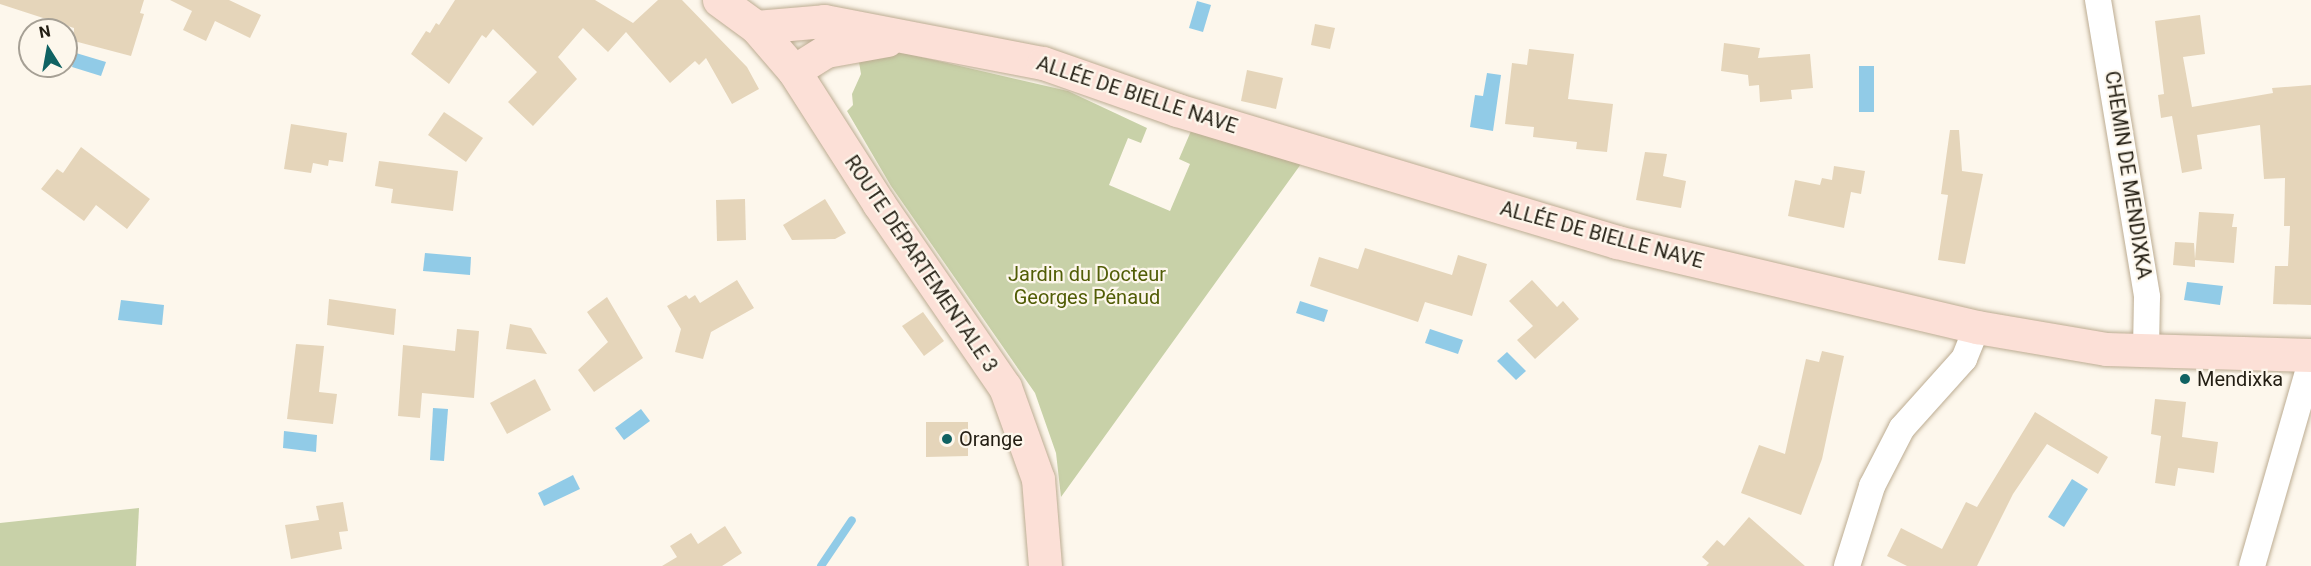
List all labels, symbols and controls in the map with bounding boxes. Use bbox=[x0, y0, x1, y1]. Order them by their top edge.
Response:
north arrow bbox=[18, 18, 78, 78]
text: N bbox=[37, 21, 52, 42]
street label: ALLÉE DE BIELLE NAVE bbox=[1034, 51, 1240, 139]
street label: CHEMIN DE MENDIXKA bbox=[2100, 69, 2156, 281]
street label: ROUTE DÉPARTEMENTALE 3 bbox=[839, 151, 1003, 377]
street label: ALLÉE DE BIELLE NAVE bbox=[1498, 196, 1706, 274]
park label: Jardin du Docteur Georges Pénaud bbox=[1008, 263, 1166, 310]
place label: Mendixka bbox=[2197, 367, 2283, 391]
marker: Mendixka bbox=[2178, 372, 2192, 386]
place label: Orange bbox=[959, 427, 1023, 451]
marker: Orange bbox=[940, 432, 954, 446]

